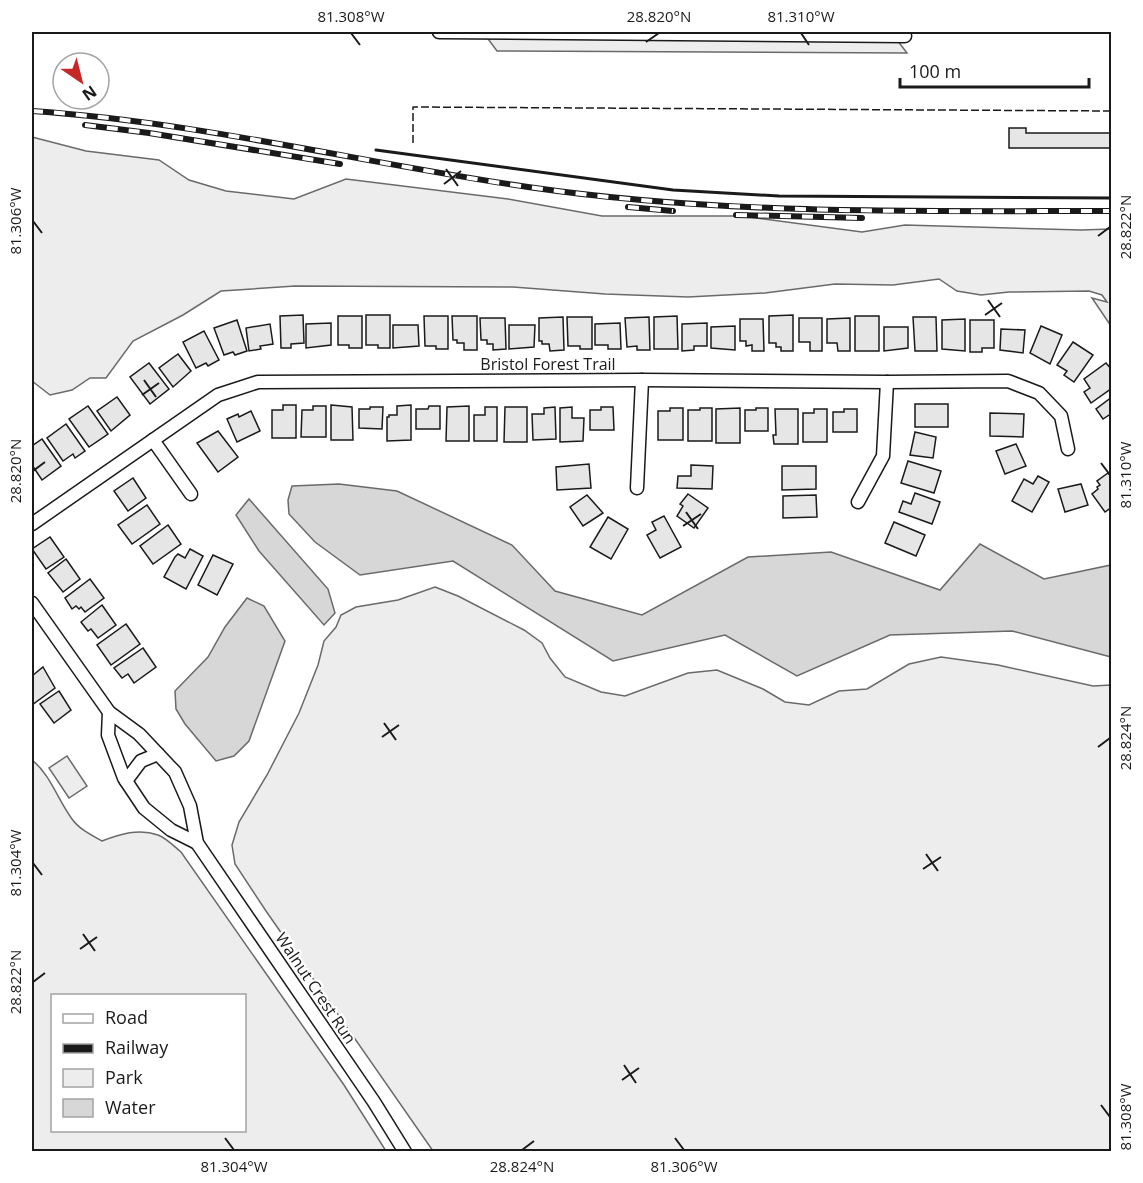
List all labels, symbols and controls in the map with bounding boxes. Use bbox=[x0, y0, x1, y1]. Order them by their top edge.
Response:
text: 81.308°W bbox=[317, 6, 385, 26]
text: 28.820°N bbox=[627, 6, 691, 26]
text: 81.310°W bbox=[767, 6, 835, 26]
north arrow bbox=[51, 51, 111, 111]
scale bar bbox=[900, 51, 1089, 89]
text: 100 m bbox=[909, 59, 961, 83]
text: N bbox=[78, 81, 101, 106]
text: 81.306°W bbox=[5, 187, 25, 255]
text: 28.822°N bbox=[1115, 195, 1135, 259]
street label: Bristol Forest Trail bbox=[480, 353, 616, 375]
text: 28.820°N bbox=[5, 439, 25, 503]
text: 81.310°W bbox=[1115, 441, 1135, 509]
text: 28.824°N bbox=[1115, 706, 1135, 770]
text: 81.304°W bbox=[5, 829, 25, 897]
street label: Walnut Crest Run bbox=[271, 928, 361, 1048]
text: 28.822°N bbox=[5, 950, 25, 1014]
legend bbox=[51, 994, 246, 1132]
text: Road bbox=[105, 1005, 148, 1029]
text: Railway bbox=[105, 1035, 169, 1059]
text: Park bbox=[105, 1065, 143, 1089]
text: 81.308°W bbox=[1115, 1083, 1135, 1151]
text: Water bbox=[105, 1095, 156, 1119]
text: 81.304°W bbox=[200, 1156, 268, 1176]
text: 28.824°N bbox=[490, 1156, 554, 1176]
text: 81.306°W bbox=[650, 1156, 718, 1176]

